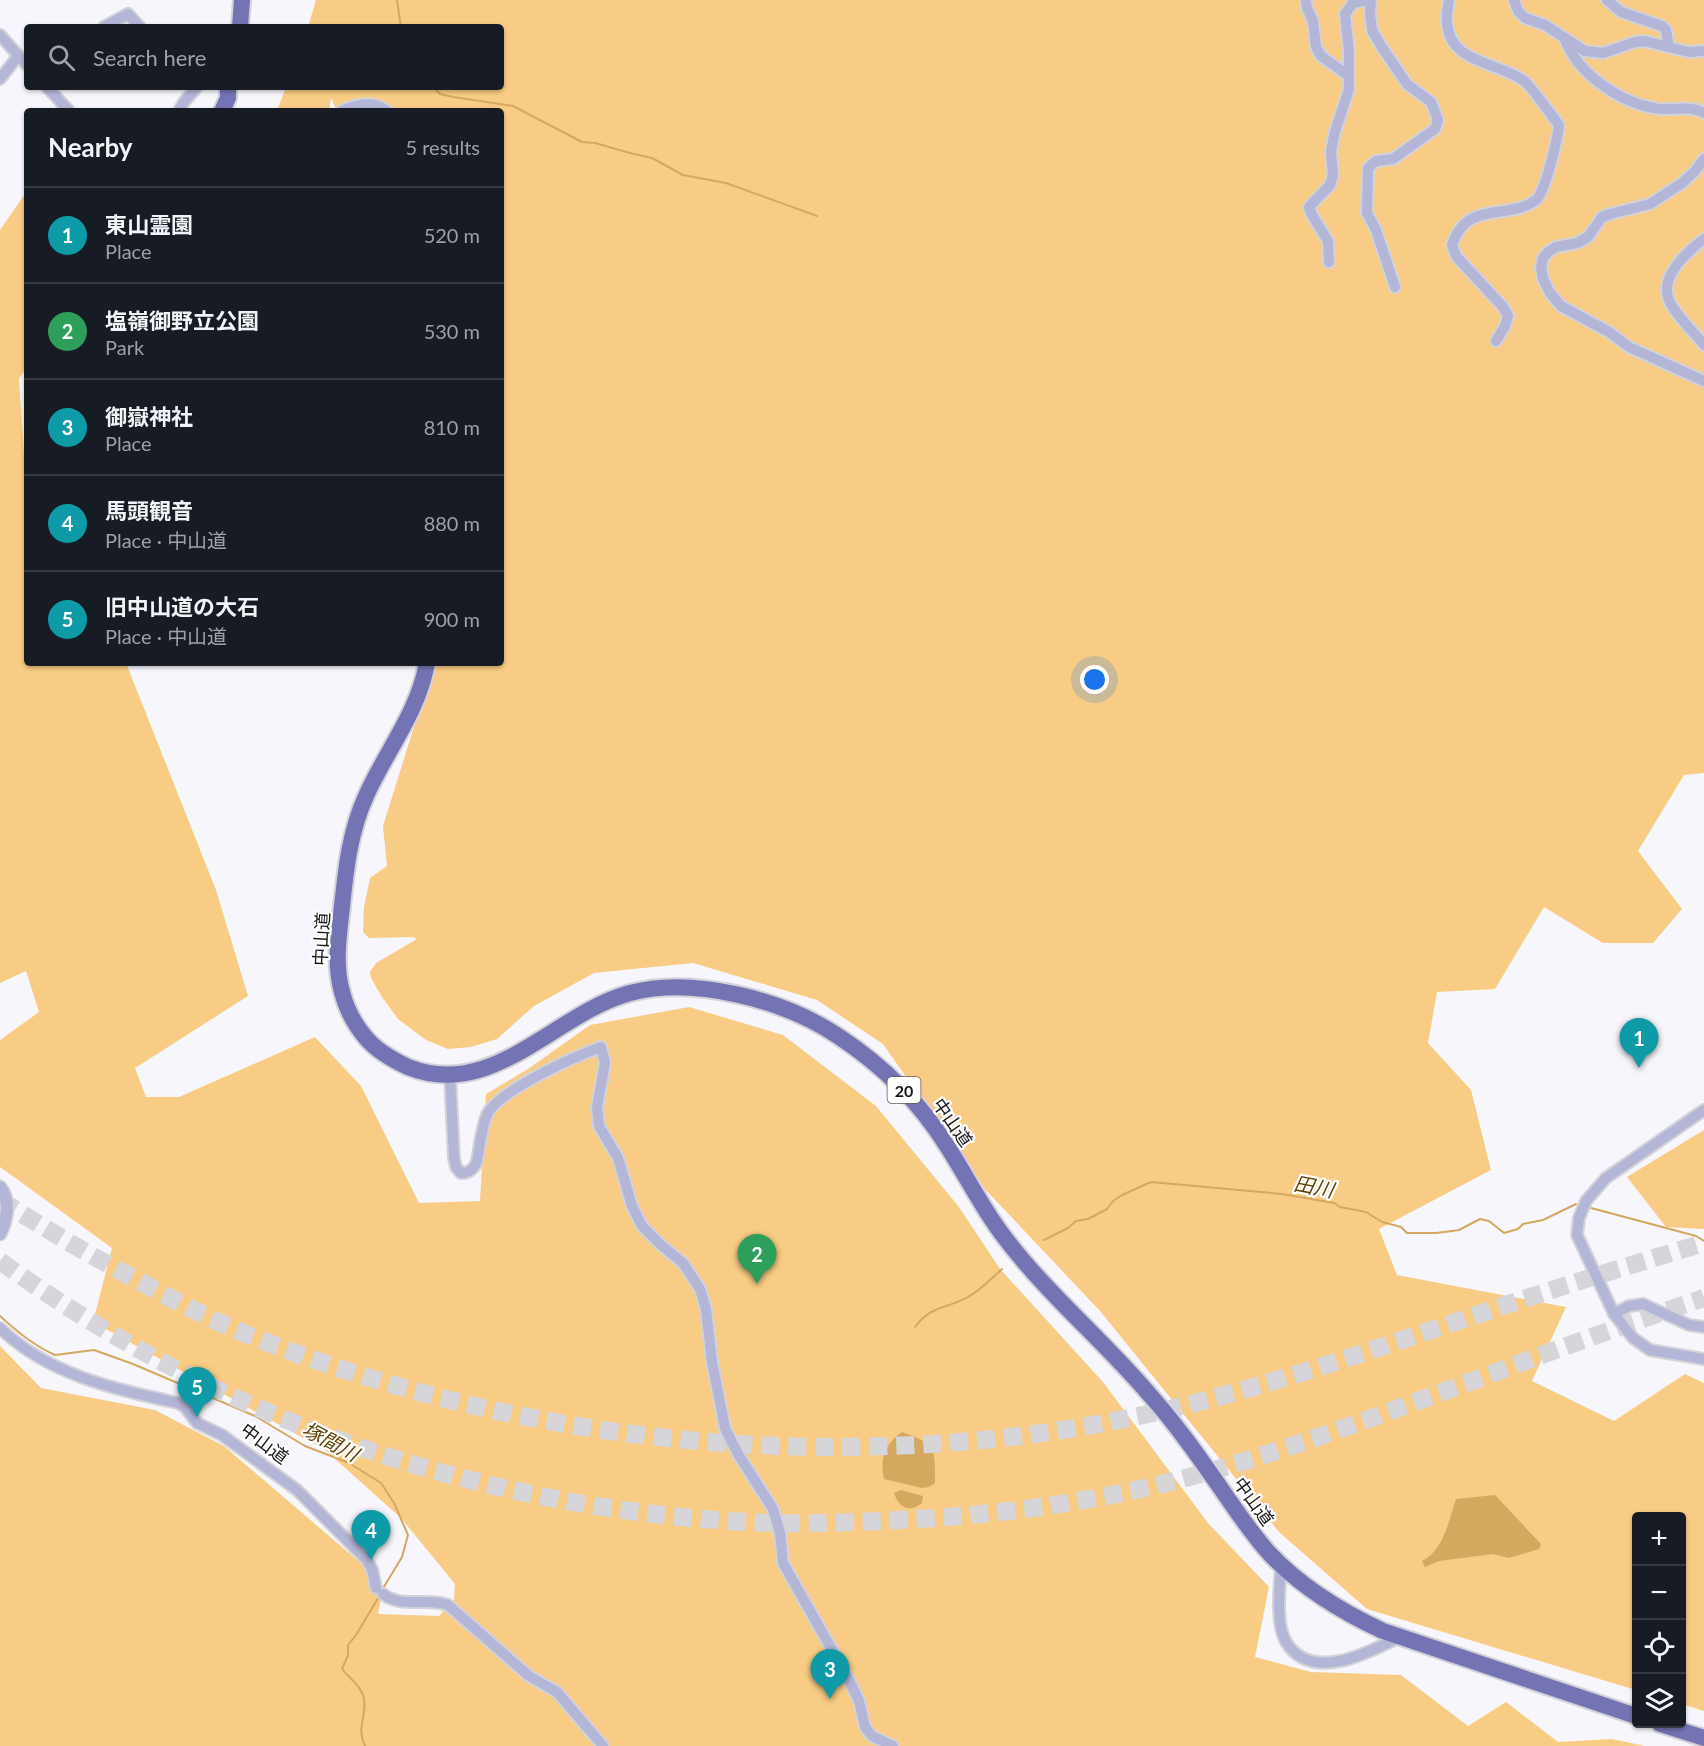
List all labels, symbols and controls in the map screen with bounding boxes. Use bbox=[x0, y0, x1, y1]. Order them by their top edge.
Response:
search box bbox=[24, 24, 504, 90]
icon: search bbox=[45, 41, 78, 74]
text: Search here bbox=[93, 44, 206, 71]
text: Nearby bbox=[48, 131, 133, 163]
text: 5 results bbox=[405, 135, 480, 159]
text: 東山霊園 bbox=[105, 211, 193, 238]
text: 1 bbox=[62, 223, 73, 247]
text: 520 m bbox=[424, 223, 480, 247]
text: Place bbox=[105, 239, 152, 263]
text: 塩嶺御野立公園 bbox=[105, 307, 259, 334]
text: 2 bbox=[62, 319, 73, 343]
text: 530 m bbox=[424, 319, 480, 343]
text: Park bbox=[105, 335, 144, 359]
text: 御嶽神社 bbox=[105, 403, 193, 430]
text: 3 bbox=[62, 415, 73, 439]
text: 810 m bbox=[424, 415, 480, 439]
text: Place bbox=[105, 431, 152, 455]
text: 馬頭観音 bbox=[105, 497, 193, 524]
text: 4 bbox=[62, 511, 73, 535]
text: 880 m bbox=[424, 511, 480, 535]
text: Place · 中山道 bbox=[105, 528, 227, 552]
text: 旧中山道の大石 bbox=[105, 593, 259, 620]
text: 5 bbox=[62, 607, 73, 631]
text: 900 m bbox=[424, 607, 480, 631]
text: Place · 中山道 bbox=[105, 624, 227, 648]
your location bbox=[1080, 665, 1109, 694]
street label: 中山道 bbox=[309, 911, 333, 967]
pin: 1 bbox=[1620, 1018, 1658, 1068]
road number: 20 bbox=[888, 1077, 920, 1103]
street label: 中山道 bbox=[929, 1094, 977, 1150]
water label: 田川 bbox=[1292, 1170, 1338, 1202]
pin: 2 bbox=[738, 1234, 777, 1284]
pin: 5 bbox=[178, 1368, 216, 1417]
water label: 塚間川 bbox=[299, 1416, 365, 1467]
street label: 中山道 bbox=[237, 1418, 293, 1468]
street label: 中山道 bbox=[1229, 1473, 1279, 1529]
pin: 4 bbox=[352, 1510, 391, 1560]
map controls bbox=[1632, 1512, 1686, 1728]
button: + bbox=[1632, 1512, 1686, 1566]
button: − bbox=[1632, 1566, 1686, 1620]
button: locate bbox=[1632, 1620, 1686, 1674]
pin: 3 bbox=[810, 1650, 850, 1699]
button: layers bbox=[1632, 1674, 1686, 1728]

